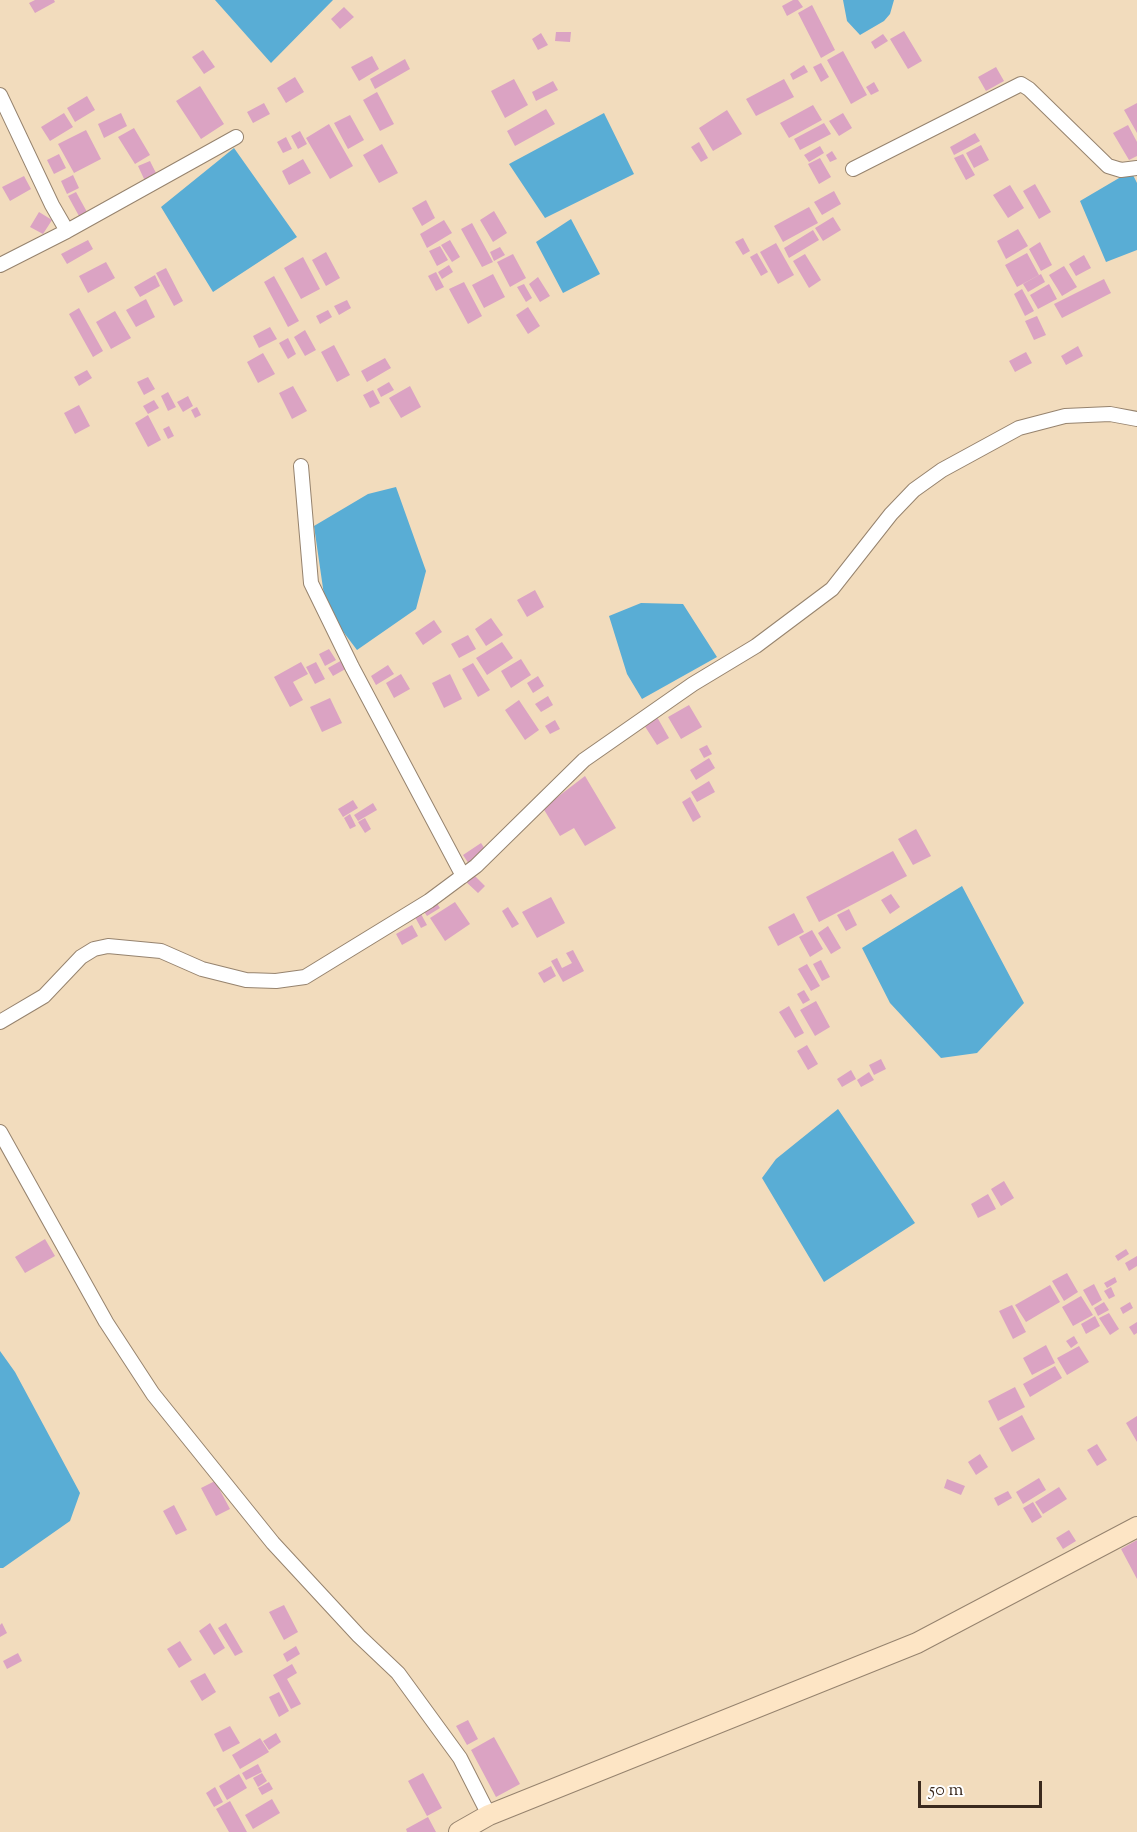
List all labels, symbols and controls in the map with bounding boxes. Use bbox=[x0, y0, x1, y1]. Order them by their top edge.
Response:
scale bar bbox=[921, 1769, 1046, 1807]
text: 50 m bbox=[929, 1778, 963, 1804]

